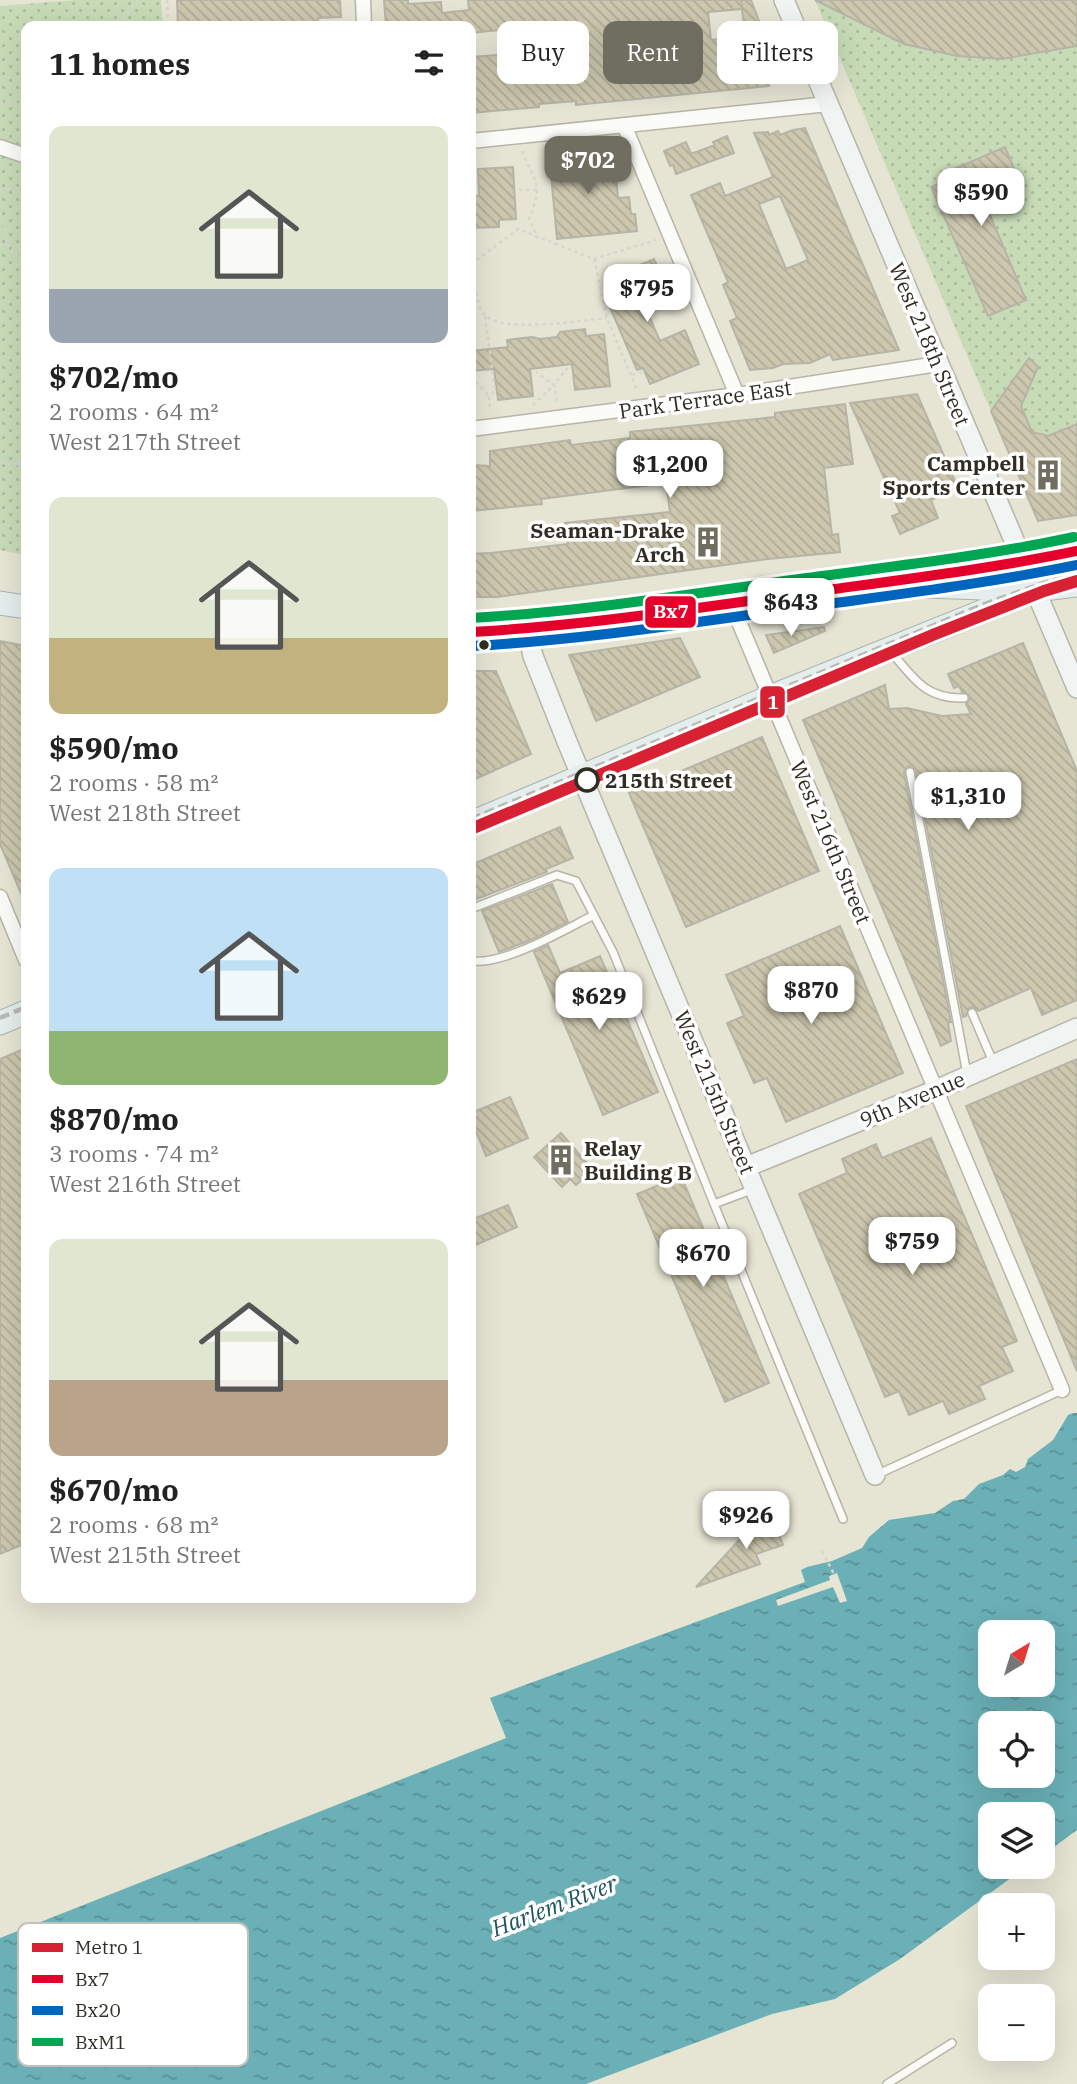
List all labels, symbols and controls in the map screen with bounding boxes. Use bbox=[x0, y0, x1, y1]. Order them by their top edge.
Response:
chip: Buy bbox=[497, 21, 589, 84]
chip: Rent bbox=[603, 21, 703, 84]
chip: Filters bbox=[717, 21, 838, 84]
text: 11 homes bbox=[49, 44, 190, 83]
icon: filters bbox=[410, 44, 448, 82]
pin: $702 bbox=[547, 136, 629, 196]
text: $702 bbox=[560, 144, 616, 174]
pin: $590 bbox=[940, 168, 1022, 228]
icon: home bbox=[186, 171, 312, 297]
text: $590 bbox=[953, 176, 1009, 206]
street label: West 218th Street bbox=[883, 258, 977, 430]
pin: $795 bbox=[606, 264, 688, 324]
text: $795 bbox=[619, 272, 675, 302]
text: $702/mo bbox=[49, 357, 179, 396]
street label: Park Terrace East bbox=[617, 373, 793, 425]
text: 2 rooms · 64 m² bbox=[49, 396, 219, 426]
text: West 217th Street bbox=[49, 426, 241, 456]
pin: $1,200 bbox=[613, 440, 727, 500]
text: $1,200 bbox=[632, 448, 708, 478]
place label: Campbell Sports Center bbox=[883, 449, 1026, 501]
building icon: Campbell Sports Center bbox=[1031, 458, 1065, 492]
place label: Seaman-Drake Arch bbox=[530, 516, 685, 568]
building icon: Seaman-Drake Arch bbox=[691, 525, 725, 559]
icon: home bbox=[186, 542, 312, 668]
pin: $643 bbox=[750, 578, 832, 638]
text: $643 bbox=[763, 586, 819, 616]
line badge: Bx7 bbox=[644, 595, 697, 629]
text: Bx7 bbox=[653, 599, 689, 623]
unlabelled marker bbox=[477, 638, 491, 652]
line badge: 1 bbox=[759, 685, 786, 719]
text: 1 bbox=[767, 690, 779, 714]
text: $590/mo bbox=[49, 728, 179, 767]
street label: West 216th Street bbox=[784, 756, 878, 928]
place label: 215th Street bbox=[605, 766, 732, 794]
text: 2 rooms · 58 m² bbox=[49, 767, 219, 797]
marker: 215th Street bbox=[575, 768, 599, 792]
pin: $1,310 bbox=[911, 772, 1025, 832]
text: $1,310 bbox=[930, 780, 1006, 810]
text: West 218th Street bbox=[49, 797, 241, 827]
icon: home bbox=[186, 913, 312, 1039]
pin: $870 bbox=[770, 967, 852, 1026]
pin: $629 bbox=[558, 972, 640, 1032]
text: $870 bbox=[783, 974, 839, 1004]
text: $629 bbox=[571, 980, 627, 1010]
street label: West 215th Street bbox=[668, 1006, 762, 1178]
street label: 9th Avenue bbox=[855, 1064, 969, 1134]
text: $870/mo bbox=[49, 1099, 179, 1138]
place label: Relay Building B bbox=[584, 1134, 692, 1186]
text: 3 rooms · 74 m² bbox=[49, 1138, 219, 1168]
building icon: Relay Building B bbox=[544, 1143, 578, 1177]
text: West 216th Street bbox=[49, 1168, 241, 1198]
pin: $759 bbox=[871, 1218, 953, 1277]
text: $759 bbox=[884, 1225, 940, 1255]
pin: $670 bbox=[662, 1230, 744, 1289]
text: $670 bbox=[675, 1237, 731, 1267]
icon: home bbox=[186, 1284, 312, 1410]
text: $670/mo bbox=[49, 1470, 179, 1509]
pin: $926 bbox=[705, 1492, 787, 1551]
text: $926 bbox=[718, 1499, 774, 1529]
text: 2 rooms · 68 m² bbox=[49, 1509, 219, 1539]
text: West 215th Street bbox=[49, 1539, 241, 1569]
north arrow bbox=[978, 1620, 1055, 1698]
map controls bbox=[978, 1620, 1055, 2061]
button: locate bbox=[978, 1711, 1055, 1788]
button: layers bbox=[978, 1802, 1055, 1879]
water label: Harlem River bbox=[486, 1867, 622, 1943]
button: + bbox=[978, 1893, 1055, 1970]
legend bbox=[18, 1923, 248, 2066]
text: Metro 1 bbox=[75, 1935, 143, 1959]
text: Bx7 bbox=[75, 1967, 110, 1991]
button: − bbox=[978, 1984, 1055, 2061]
text: Bx20 bbox=[75, 1998, 121, 2022]
text: BxM1 bbox=[75, 2030, 126, 2054]

